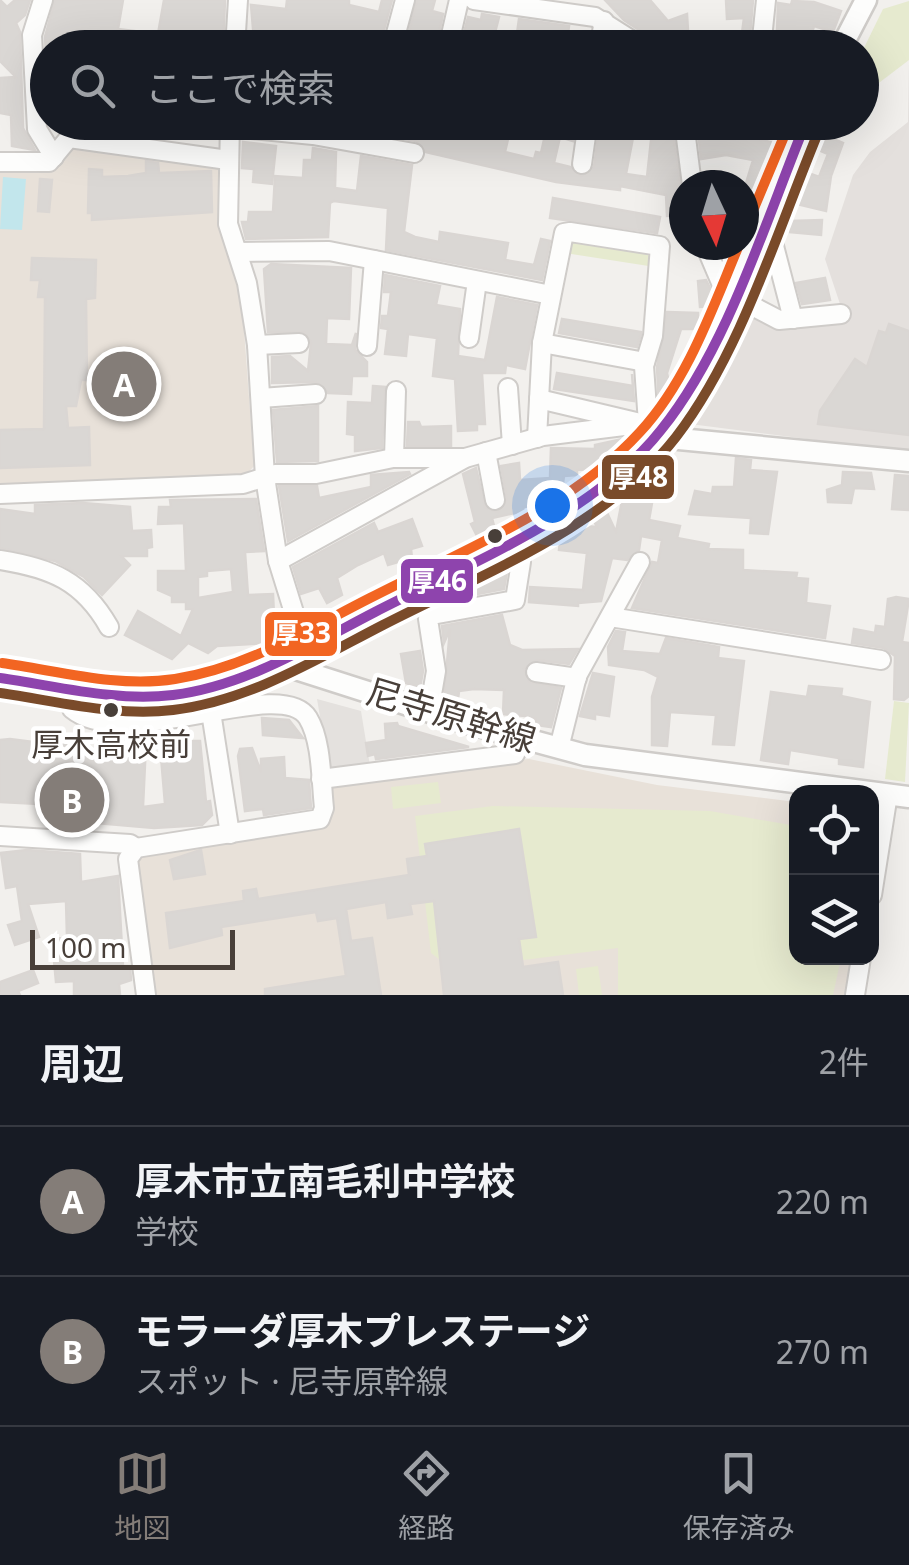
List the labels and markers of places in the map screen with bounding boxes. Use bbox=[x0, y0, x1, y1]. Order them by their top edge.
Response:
pin: A bbox=[92, 346, 156, 422]
unlabelled marker bbox=[485, 526, 505, 546]
marker: 厚木高校前 bbox=[101, 700, 121, 720]
place label: 厚木高校前 bbox=[31, 722, 191, 765]
pin: B bbox=[40, 762, 104, 838]

